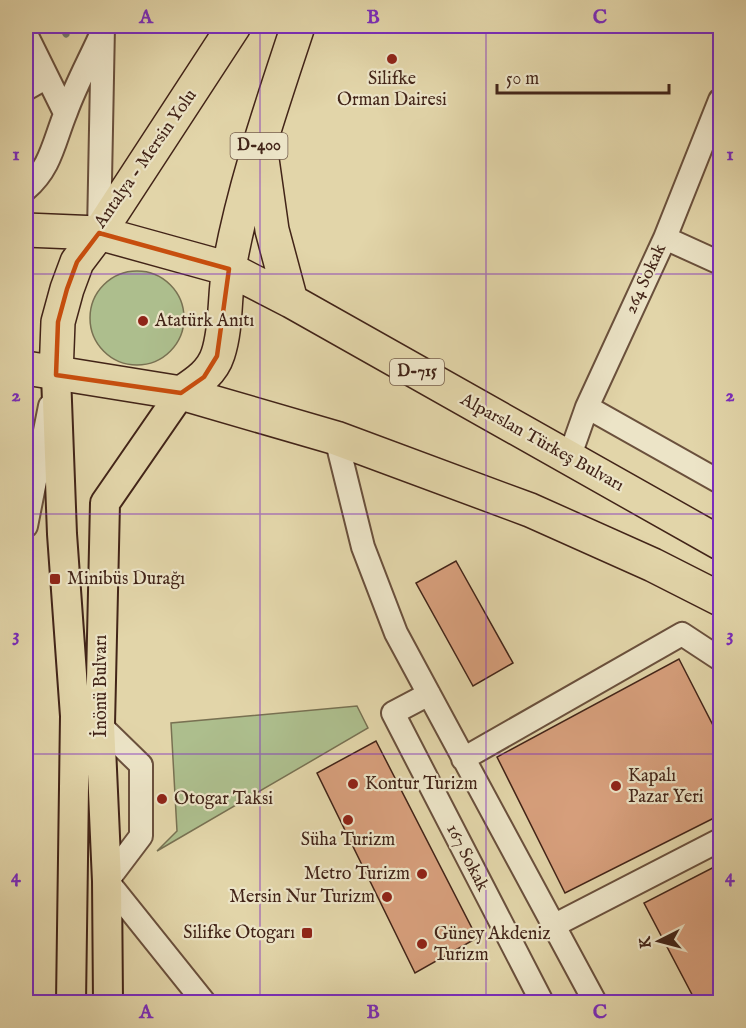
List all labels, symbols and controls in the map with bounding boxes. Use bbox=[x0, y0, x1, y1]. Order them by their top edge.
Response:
text: A bbox=[138, 5, 154, 30]
text: B bbox=[366, 5, 380, 30]
text: C bbox=[593, 5, 607, 30]
marker: Silifke Orman Dairesi bbox=[385, 52, 399, 66]
scale bar bbox=[497, 57, 670, 95]
place label: Silifke Orman Dairesi bbox=[337, 68, 447, 112]
text: 50 m bbox=[506, 68, 539, 91]
street label: Antalya - Mersin Yolu bbox=[89, 85, 203, 234]
road number: D-400 bbox=[230, 133, 288, 159]
text: 1 bbox=[12, 142, 20, 167]
text: 1 bbox=[726, 142, 734, 167]
street label: 264 Sokak bbox=[620, 240, 672, 318]
place label: Atatürk Anıtı bbox=[154, 310, 254, 333]
marker: Atatürk Anıtı bbox=[136, 314, 150, 328]
road number: D-715 bbox=[390, 359, 444, 385]
text: 2 bbox=[11, 383, 21, 408]
text: 2 bbox=[725, 383, 735, 408]
street label: Alparslan Türkeş Bulvarı bbox=[455, 388, 628, 498]
place label: Minibüs Durağı bbox=[67, 568, 185, 591]
marker: Minibüs Durağı bbox=[48, 572, 62, 586]
text: 3 bbox=[12, 623, 20, 648]
text: 3 bbox=[726, 623, 734, 648]
street label: İnönü Bulvarı bbox=[89, 634, 113, 737]
place label: Kapalı Pazar Yeri bbox=[628, 765, 704, 809]
place label: Kontur Turizm bbox=[365, 773, 478, 796]
marker: Kontur Turizm bbox=[346, 777, 360, 791]
marker: Kapalı Pazar Yeri bbox=[609, 779, 623, 793]
place label: Otogar Taksi bbox=[174, 788, 273, 811]
marker: Otogar Taksi bbox=[155, 792, 169, 806]
marker: Süha Turizm bbox=[341, 813, 355, 827]
street label: 167 Sokak bbox=[440, 820, 494, 896]
place label: Süha Turizm bbox=[301, 829, 395, 852]
place label: Metro Turizm bbox=[304, 863, 410, 886]
text: 4 bbox=[11, 864, 22, 889]
text: 4 bbox=[725, 864, 736, 889]
marker: Metro Turizm bbox=[415, 867, 429, 881]
place label: Mersin Nur Turizm bbox=[229, 886, 375, 909]
marker: Mersin Nur Turizm bbox=[380, 890, 394, 904]
north arrow bbox=[629, 911, 689, 971]
place label: Silifke Otogarı bbox=[183, 922, 295, 945]
place label: Güney Akdeniz Turizm bbox=[434, 923, 551, 967]
marker: Silifke Otogarı bbox=[300, 926, 314, 940]
text: K bbox=[635, 934, 657, 949]
marker: Güney Akdeniz Turizm bbox=[415, 937, 429, 951]
text: A bbox=[138, 1000, 154, 1025]
text: B bbox=[366, 1000, 380, 1025]
text: C bbox=[593, 1000, 607, 1025]

